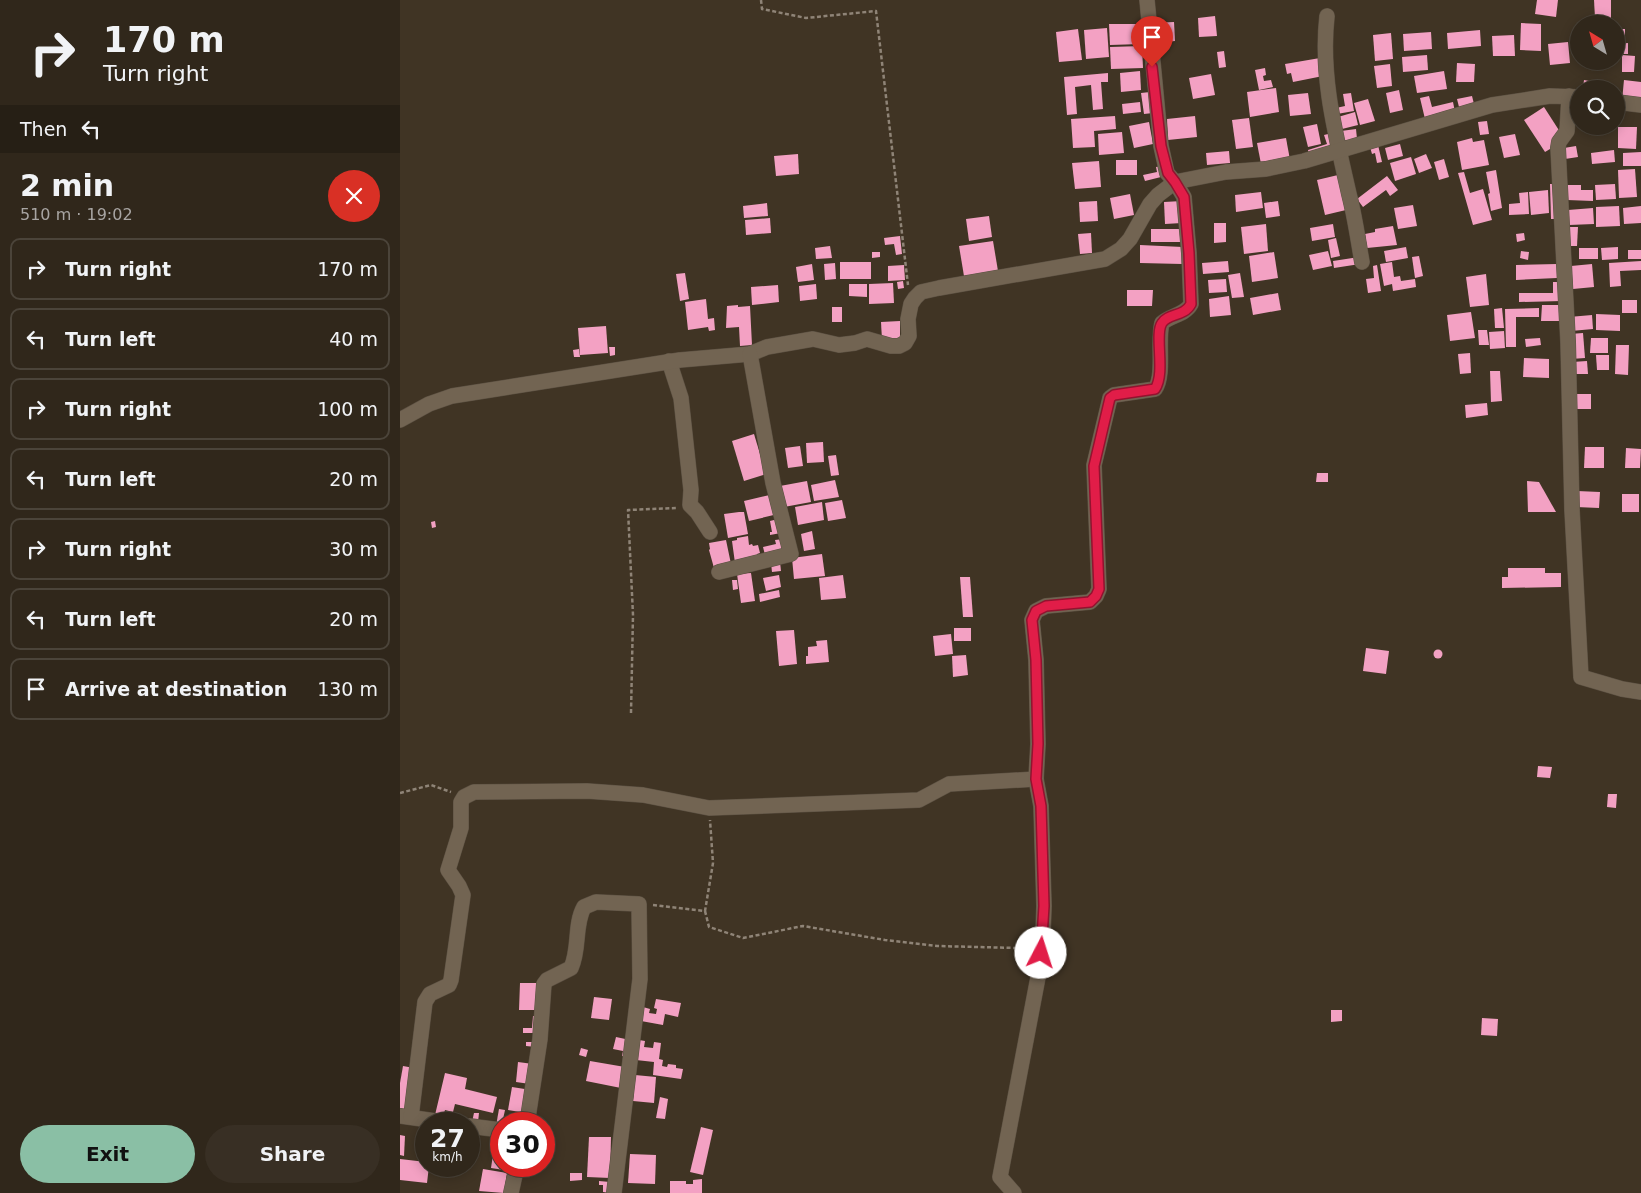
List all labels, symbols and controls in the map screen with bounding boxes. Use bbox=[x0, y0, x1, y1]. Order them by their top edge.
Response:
north arrow bbox=[1570, 15, 1625, 70]
map controls bbox=[1570, 15, 1625, 135]
pin bbox=[1131, 16, 1173, 67]
icon: right bbox=[20, 20, 85, 85]
text: 170 m bbox=[103, 20, 225, 60]
icon: arrive bbox=[1138, 23, 1166, 51]
text: Turn right bbox=[103, 61, 208, 86]
button: search bbox=[1570, 80, 1625, 135]
icon: left bbox=[77, 115, 105, 143]
text: Then bbox=[20, 118, 67, 140]
text: 2 min bbox=[20, 168, 114, 203]
button: close bbox=[328, 170, 380, 222]
text: 510 m · 19:02 bbox=[20, 205, 133, 224]
icon: right bbox=[22, 255, 50, 283]
text: Turn right bbox=[65, 258, 171, 280]
text: 170 m bbox=[317, 258, 378, 280]
icon: left bbox=[22, 325, 50, 353]
text: Turn left bbox=[65, 328, 156, 350]
text: 40 m bbox=[329, 328, 378, 350]
icon: right bbox=[22, 395, 50, 423]
text: Turn right bbox=[65, 398, 171, 420]
text: 100 m bbox=[317, 398, 378, 420]
icon: left bbox=[22, 465, 50, 493]
text: Turn left bbox=[65, 468, 156, 490]
text: 20 m bbox=[329, 468, 378, 490]
icon: right bbox=[22, 535, 50, 563]
text: Turn right bbox=[65, 538, 171, 560]
text: 30 m bbox=[329, 538, 378, 560]
icon: left bbox=[22, 605, 50, 633]
text: Turn left bbox=[65, 608, 156, 630]
text: 20 m bbox=[329, 608, 378, 630]
icon: arrive bbox=[22, 675, 50, 703]
text: Arrive at destination bbox=[65, 678, 287, 700]
text: 130 m bbox=[317, 678, 378, 700]
position arrow bbox=[1014, 926, 1066, 978]
speed limit sign: 30 bbox=[490, 1112, 555, 1177]
text: 27 bbox=[430, 1124, 465, 1153]
button: Exit bbox=[20, 1125, 195, 1183]
button: Share bbox=[205, 1125, 380, 1183]
text: km/h bbox=[432, 1150, 463, 1164]

